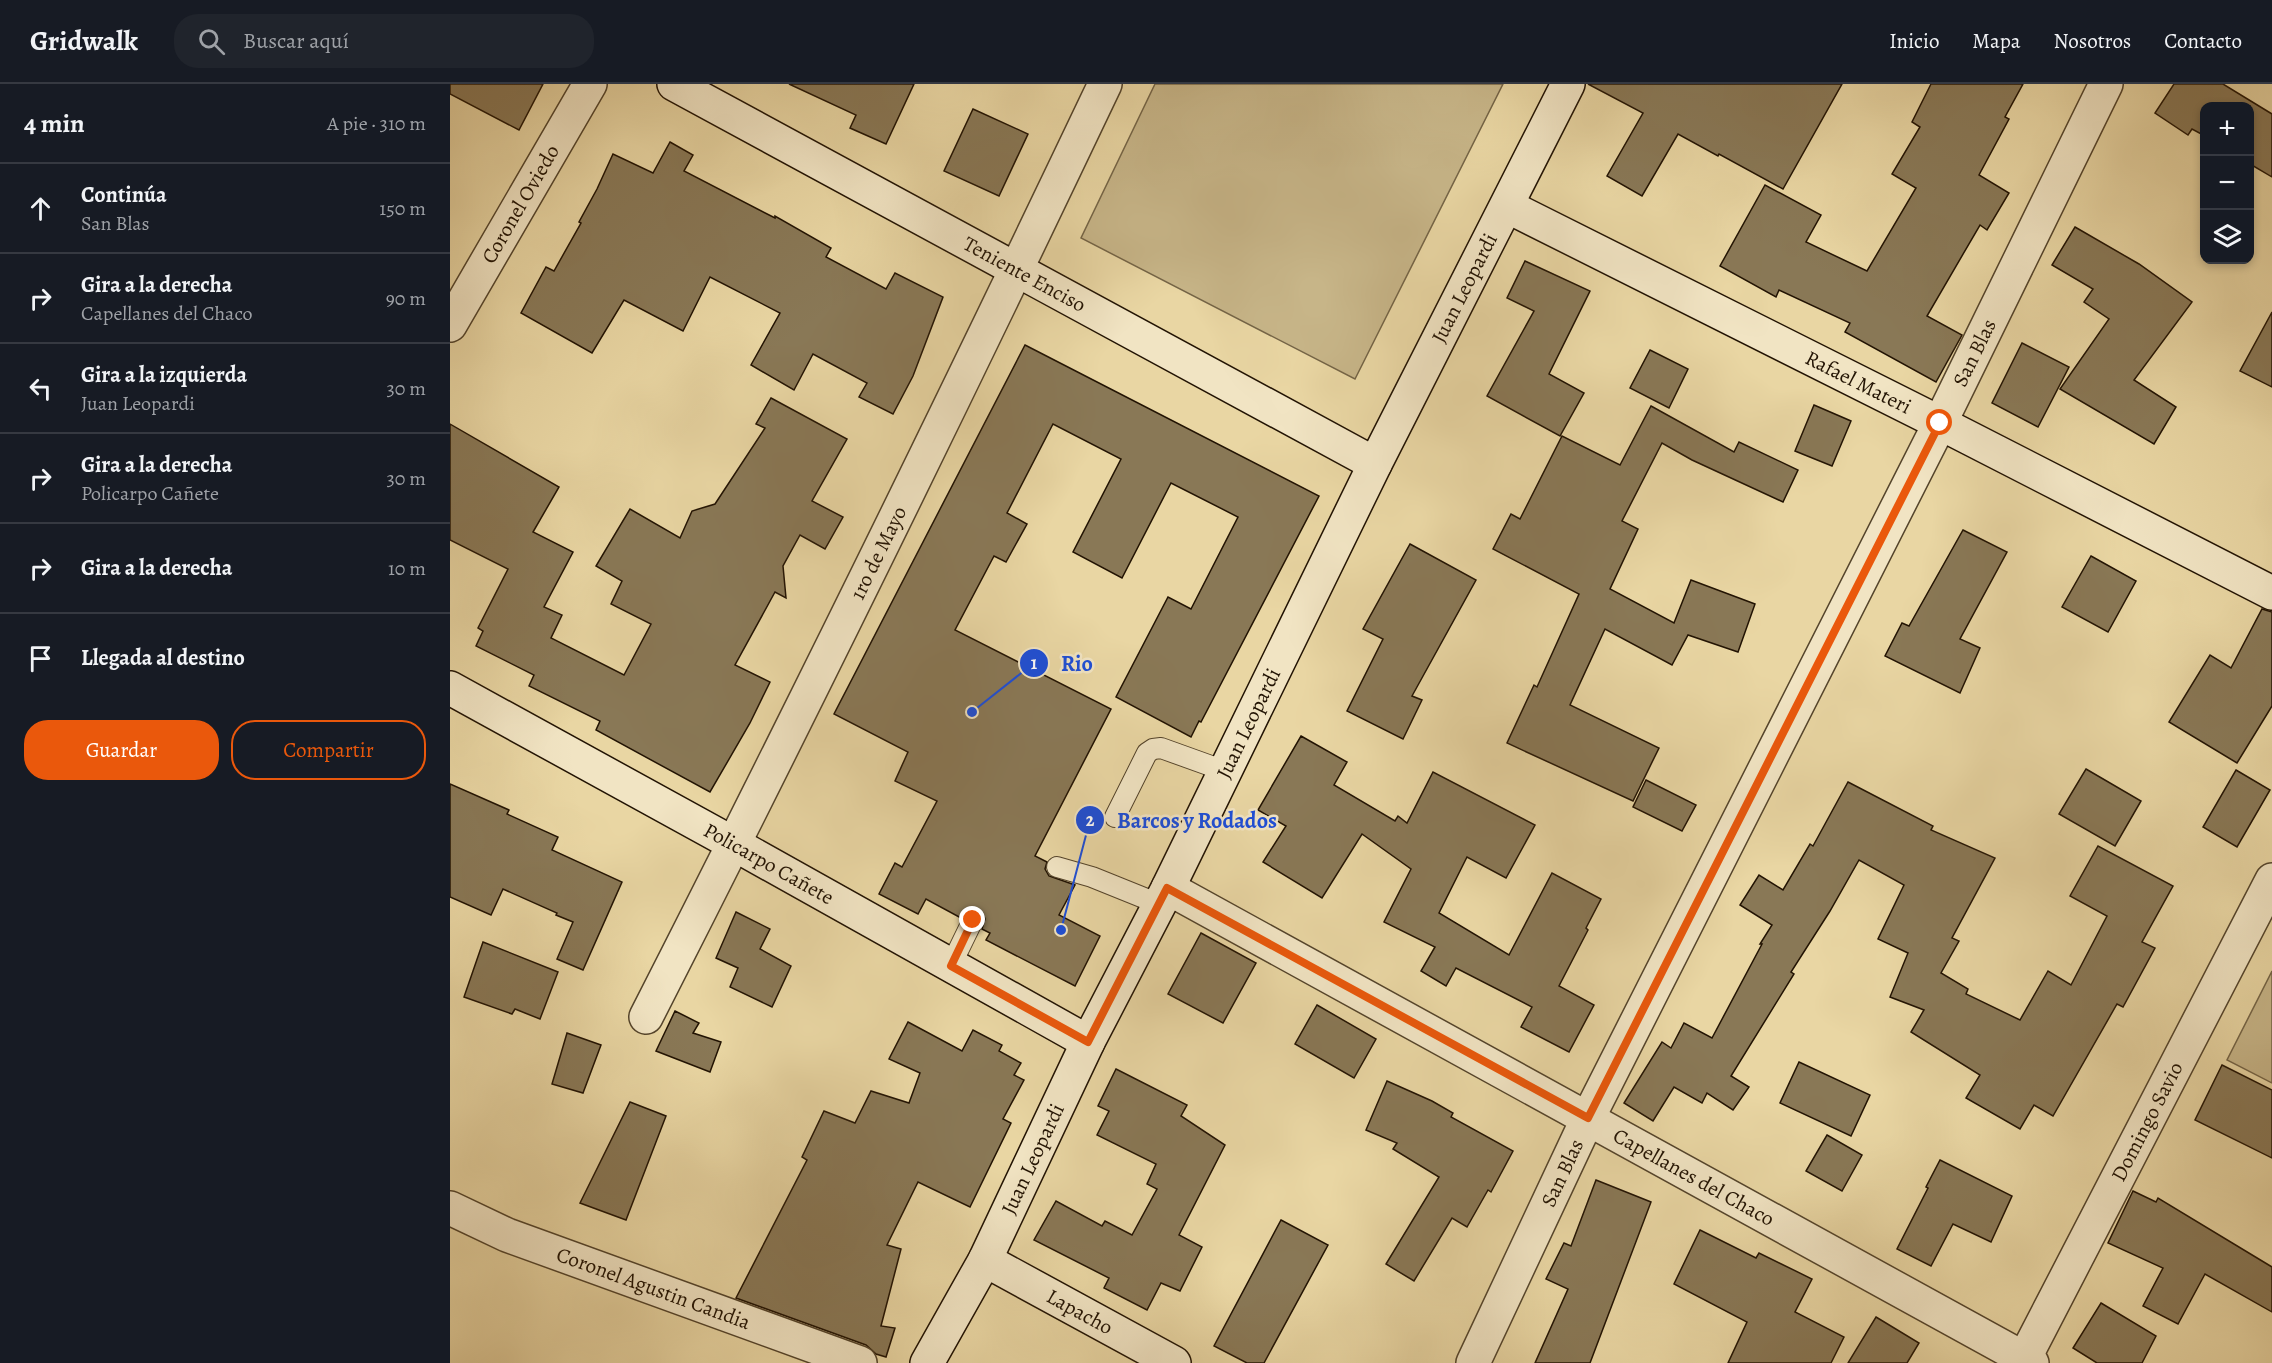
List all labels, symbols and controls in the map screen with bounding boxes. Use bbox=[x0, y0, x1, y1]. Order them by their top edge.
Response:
search box bbox=[174, 14, 594, 68]
text: Gridwalk bbox=[30, 22, 138, 60]
icon: search bbox=[195, 25, 228, 58]
text: Buscar aquí bbox=[243, 26, 349, 56]
text: Inicio bbox=[1889, 27, 1939, 55]
text: Mapa bbox=[1972, 27, 2021, 55]
text: Nosotros bbox=[2054, 27, 2131, 55]
text: Contacto bbox=[2164, 27, 2242, 55]
map controls bbox=[2200, 102, 2254, 264]
button: + bbox=[2200, 102, 2254, 156]
text: 4 min bbox=[24, 106, 85, 141]
text: A pie · 310 m bbox=[327, 110, 426, 137]
street label: Coronel Oviedo bbox=[475, 139, 566, 268]
button: − bbox=[2200, 156, 2254, 210]
text: Continúa bbox=[81, 180, 167, 210]
icon: ahead bbox=[24, 192, 57, 225]
text: 150 m bbox=[379, 195, 426, 222]
text: San Blas bbox=[81, 210, 150, 237]
button: layers bbox=[2200, 210, 2254, 264]
street label: Juan Leopardi bbox=[1425, 228, 1504, 348]
street label: Teniente Enciso bbox=[958, 230, 1091, 319]
text: Gira a la derecha bbox=[81, 270, 232, 300]
icon: right bbox=[24, 282, 57, 315]
text: 90 m bbox=[386, 285, 426, 312]
text: Capellanes del Chaco bbox=[81, 300, 253, 327]
street label: San Blas bbox=[1946, 314, 2003, 391]
street label: Rafael Materi bbox=[1801, 344, 1916, 420]
text: Gira a la izquierda bbox=[81, 360, 247, 390]
icon: left bbox=[24, 372, 57, 405]
text: 30 m bbox=[386, 375, 426, 402]
text: Juan Leopardi bbox=[81, 390, 195, 417]
route start bbox=[1926, 409, 1952, 435]
text: Gira a la derecha bbox=[81, 450, 232, 480]
icon: right bbox=[24, 462, 57, 495]
text: 30 m bbox=[386, 465, 426, 492]
text: Policarpo Cañete bbox=[81, 480, 219, 507]
street label: 1ro de Mayo bbox=[843, 501, 913, 604]
icon: right bbox=[24, 552, 57, 585]
text: Gira a la derecha bbox=[81, 553, 232, 583]
text: 10 m bbox=[388, 555, 426, 582]
icon: arrive bbox=[24, 642, 57, 675]
text: Llegada al destino bbox=[81, 643, 245, 673]
callout: Rio bbox=[1019, 643, 1105, 683]
text: Rio bbox=[1061, 649, 1093, 679]
text: 1 bbox=[1031, 651, 1038, 675]
street label: Juan Leopardi bbox=[1210, 663, 1287, 783]
button: Guardar bbox=[24, 720, 219, 780]
button: Compartir bbox=[231, 720, 426, 780]
callout: Barcos y Rodados bbox=[1075, 800, 1289, 840]
text: Barcos y Rodados bbox=[1117, 806, 1277, 836]
text: 2 bbox=[1086, 808, 1095, 832]
street label: Policarpo Cañete bbox=[699, 816, 839, 911]
route end bbox=[959, 906, 985, 932]
street label: Domingo Savio bbox=[2104, 1057, 2190, 1186]
street label: Juan Leopardi bbox=[995, 1099, 1071, 1219]
street label: Capellanes del Chaco bbox=[1608, 1121, 1780, 1233]
street label: San Blas bbox=[1534, 1134, 1590, 1211]
street label: Coronel Agustin Candia bbox=[553, 1240, 755, 1336]
street label: Lapacho bbox=[1042, 1282, 1118, 1341]

